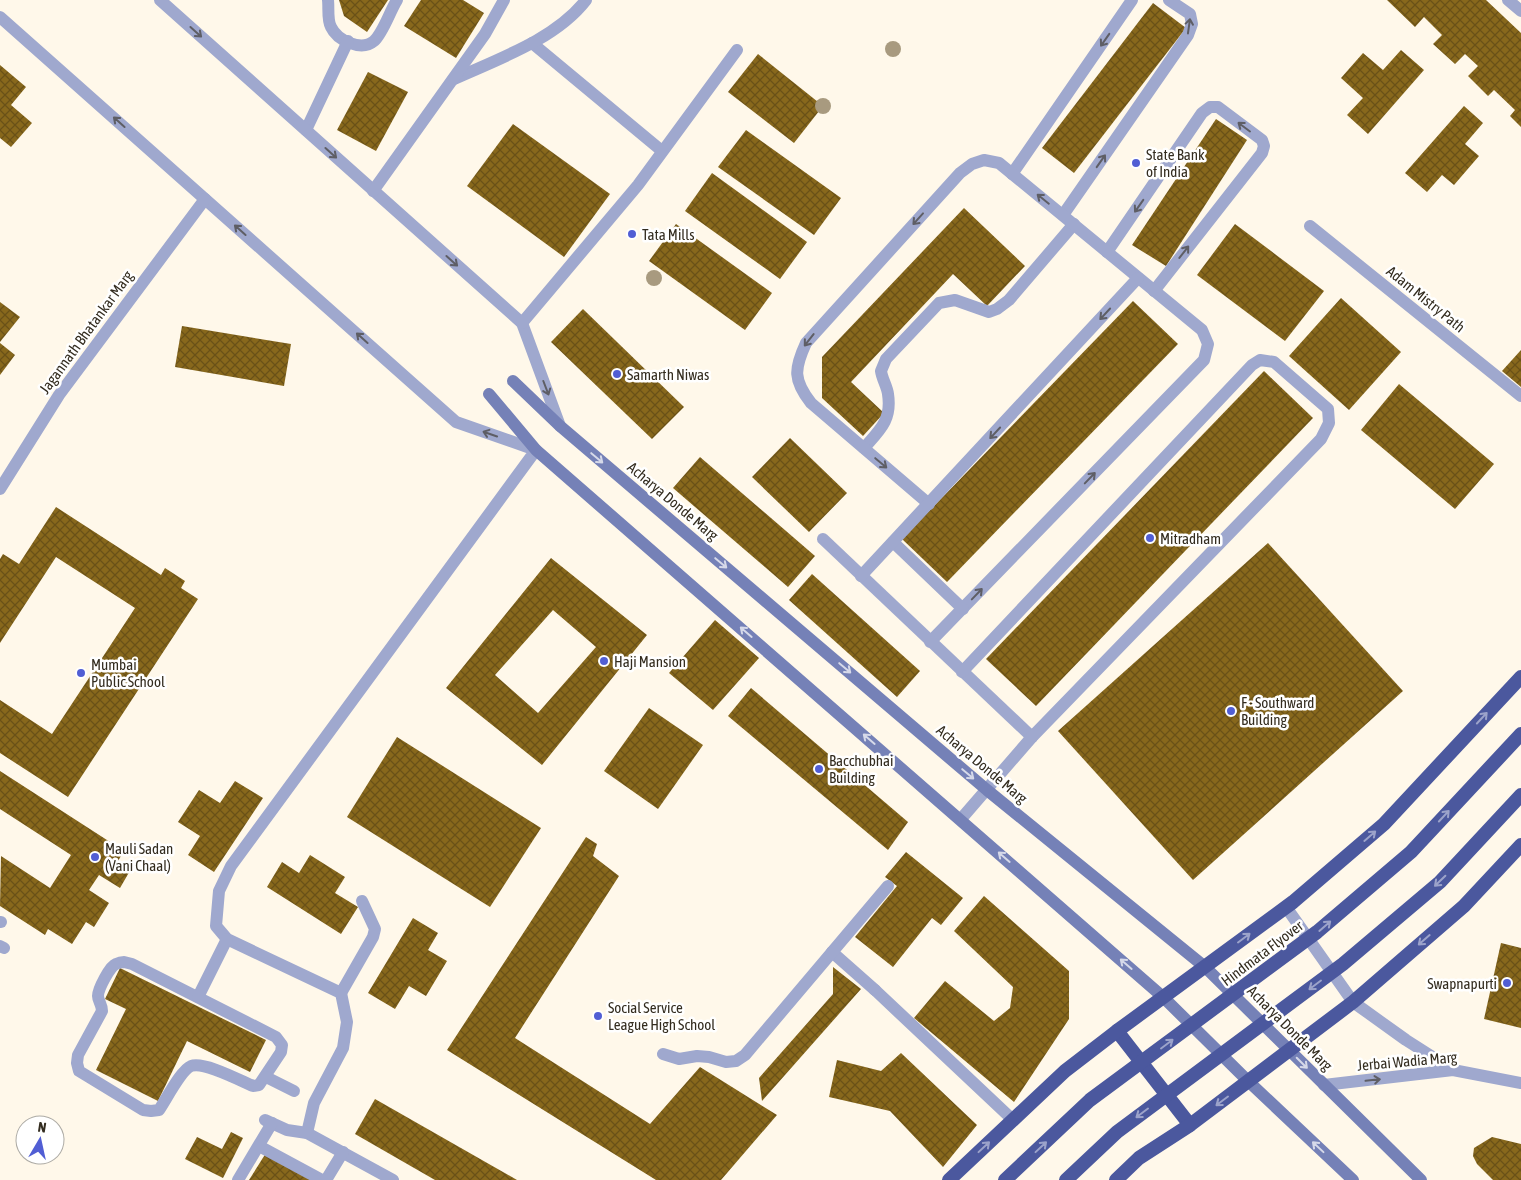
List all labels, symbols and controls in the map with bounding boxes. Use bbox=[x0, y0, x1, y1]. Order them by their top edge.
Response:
one-way arrow bbox=[1185, 18, 1195, 34]
one-way arrow bbox=[190, 27, 203, 38]
one-way arrow bbox=[1100, 33, 1110, 47]
one-way arrow bbox=[112, 117, 125, 128]
one-way arrow bbox=[1238, 121, 1251, 132]
place label: State Bank of India bbox=[1146, 146, 1205, 180]
one-way arrow bbox=[324, 147, 337, 158]
one-way arrow bbox=[1096, 154, 1106, 168]
marker: State Bank of India bbox=[1130, 157, 1142, 169]
one-way arrow bbox=[1037, 194, 1050, 205]
one-way arrow bbox=[1133, 198, 1143, 212]
one-way arrow bbox=[912, 213, 924, 226]
one-way arrow bbox=[234, 225, 247, 236]
place label: Tata Mills bbox=[642, 226, 695, 243]
marker: Tata Mills bbox=[626, 228, 638, 240]
one-way arrow bbox=[1178, 246, 1189, 259]
one-way arrow bbox=[445, 255, 458, 267]
street label: Adam Mistry Path bbox=[1383, 262, 1469, 336]
street label: Jagannath Bhatankar Marg bbox=[36, 267, 137, 397]
one-way arrow bbox=[1099, 307, 1111, 320]
one-way arrow bbox=[355, 333, 368, 344]
one-way arrow bbox=[804, 333, 814, 347]
place label: Samarth Niwas bbox=[627, 366, 709, 383]
marker: Samarth Niwas bbox=[611, 368, 623, 380]
one-way arrow bbox=[542, 380, 551, 395]
one-way arrow bbox=[989, 426, 1001, 439]
one-way arrow bbox=[483, 429, 498, 438]
one-way arrow bbox=[591, 452, 604, 463]
one-way arrow bbox=[874, 457, 887, 468]
street label: Acharya Donde Marg bbox=[624, 458, 722, 544]
one-way arrow bbox=[1084, 471, 1096, 484]
place label: Mitradham bbox=[1160, 530, 1221, 547]
marker: Mitradham bbox=[1144, 532, 1156, 544]
one-way arrow bbox=[714, 557, 727, 568]
one-way arrow bbox=[970, 589, 982, 601]
one-way arrow bbox=[740, 627, 753, 638]
place label: Haji Mansion bbox=[614, 653, 686, 670]
marker: Haji Mansion bbox=[598, 655, 610, 667]
place label: Mumbai Public School bbox=[91, 656, 165, 690]
one-way arrow bbox=[838, 663, 851, 674]
marker: Mumbai Public School bbox=[75, 667, 87, 679]
place label: F - Southward Building bbox=[1241, 694, 1314, 728]
marker: F - Southward Building bbox=[1225, 705, 1237, 717]
one-way arrow bbox=[1476, 712, 1488, 725]
street label: Acharya Donde Marg bbox=[933, 721, 1031, 807]
one-way arrow bbox=[862, 733, 875, 745]
place label: Bacchubhai Building bbox=[829, 752, 894, 786]
marker: Bacchubhai Building bbox=[813, 763, 825, 775]
one-way arrow bbox=[962, 768, 975, 780]
one-way arrow bbox=[1438, 810, 1450, 822]
one-way arrow bbox=[1363, 831, 1376, 842]
place label: Mauli Sadan (Vani Chaal) bbox=[105, 840, 173, 874]
marker: Mauli Sadan (Vani Chaal) bbox=[89, 851, 101, 863]
one-way arrow bbox=[998, 851, 1011, 863]
one-way arrow bbox=[1433, 875, 1446, 887]
street label: Hindmata Flyover bbox=[1218, 916, 1307, 989]
one-way arrow bbox=[1318, 920, 1331, 932]
one-way arrow bbox=[1237, 933, 1251, 943]
one-way arrow bbox=[1418, 935, 1431, 946]
one-way arrow bbox=[1120, 959, 1133, 970]
place label: Swapnapurti bbox=[1427, 975, 1497, 992]
marker: Swapnapurti bbox=[1501, 977, 1513, 989]
one-way arrow bbox=[1309, 980, 1322, 991]
street label: Acharya Donde Marg bbox=[1244, 982, 1336, 1074]
place label: Social Service League High School bbox=[608, 999, 715, 1033]
marker: Social Service League High School bbox=[592, 1010, 604, 1022]
one-way arrow bbox=[1159, 1039, 1173, 1049]
street label: Jerbai Wadia Marg bbox=[1356, 1048, 1458, 1074]
one-way arrow bbox=[1296, 1057, 1308, 1069]
one-way arrow bbox=[1364, 1075, 1380, 1085]
one-way arrow bbox=[1216, 1095, 1229, 1106]
one-way arrow bbox=[1135, 1108, 1149, 1118]
north arrow bbox=[15, 1115, 65, 1165]
text: N bbox=[37, 1119, 47, 1136]
one-way arrow bbox=[978, 1141, 991, 1153]
one-way arrow bbox=[1035, 1141, 1047, 1153]
one-way arrow bbox=[1312, 1141, 1324, 1153]

